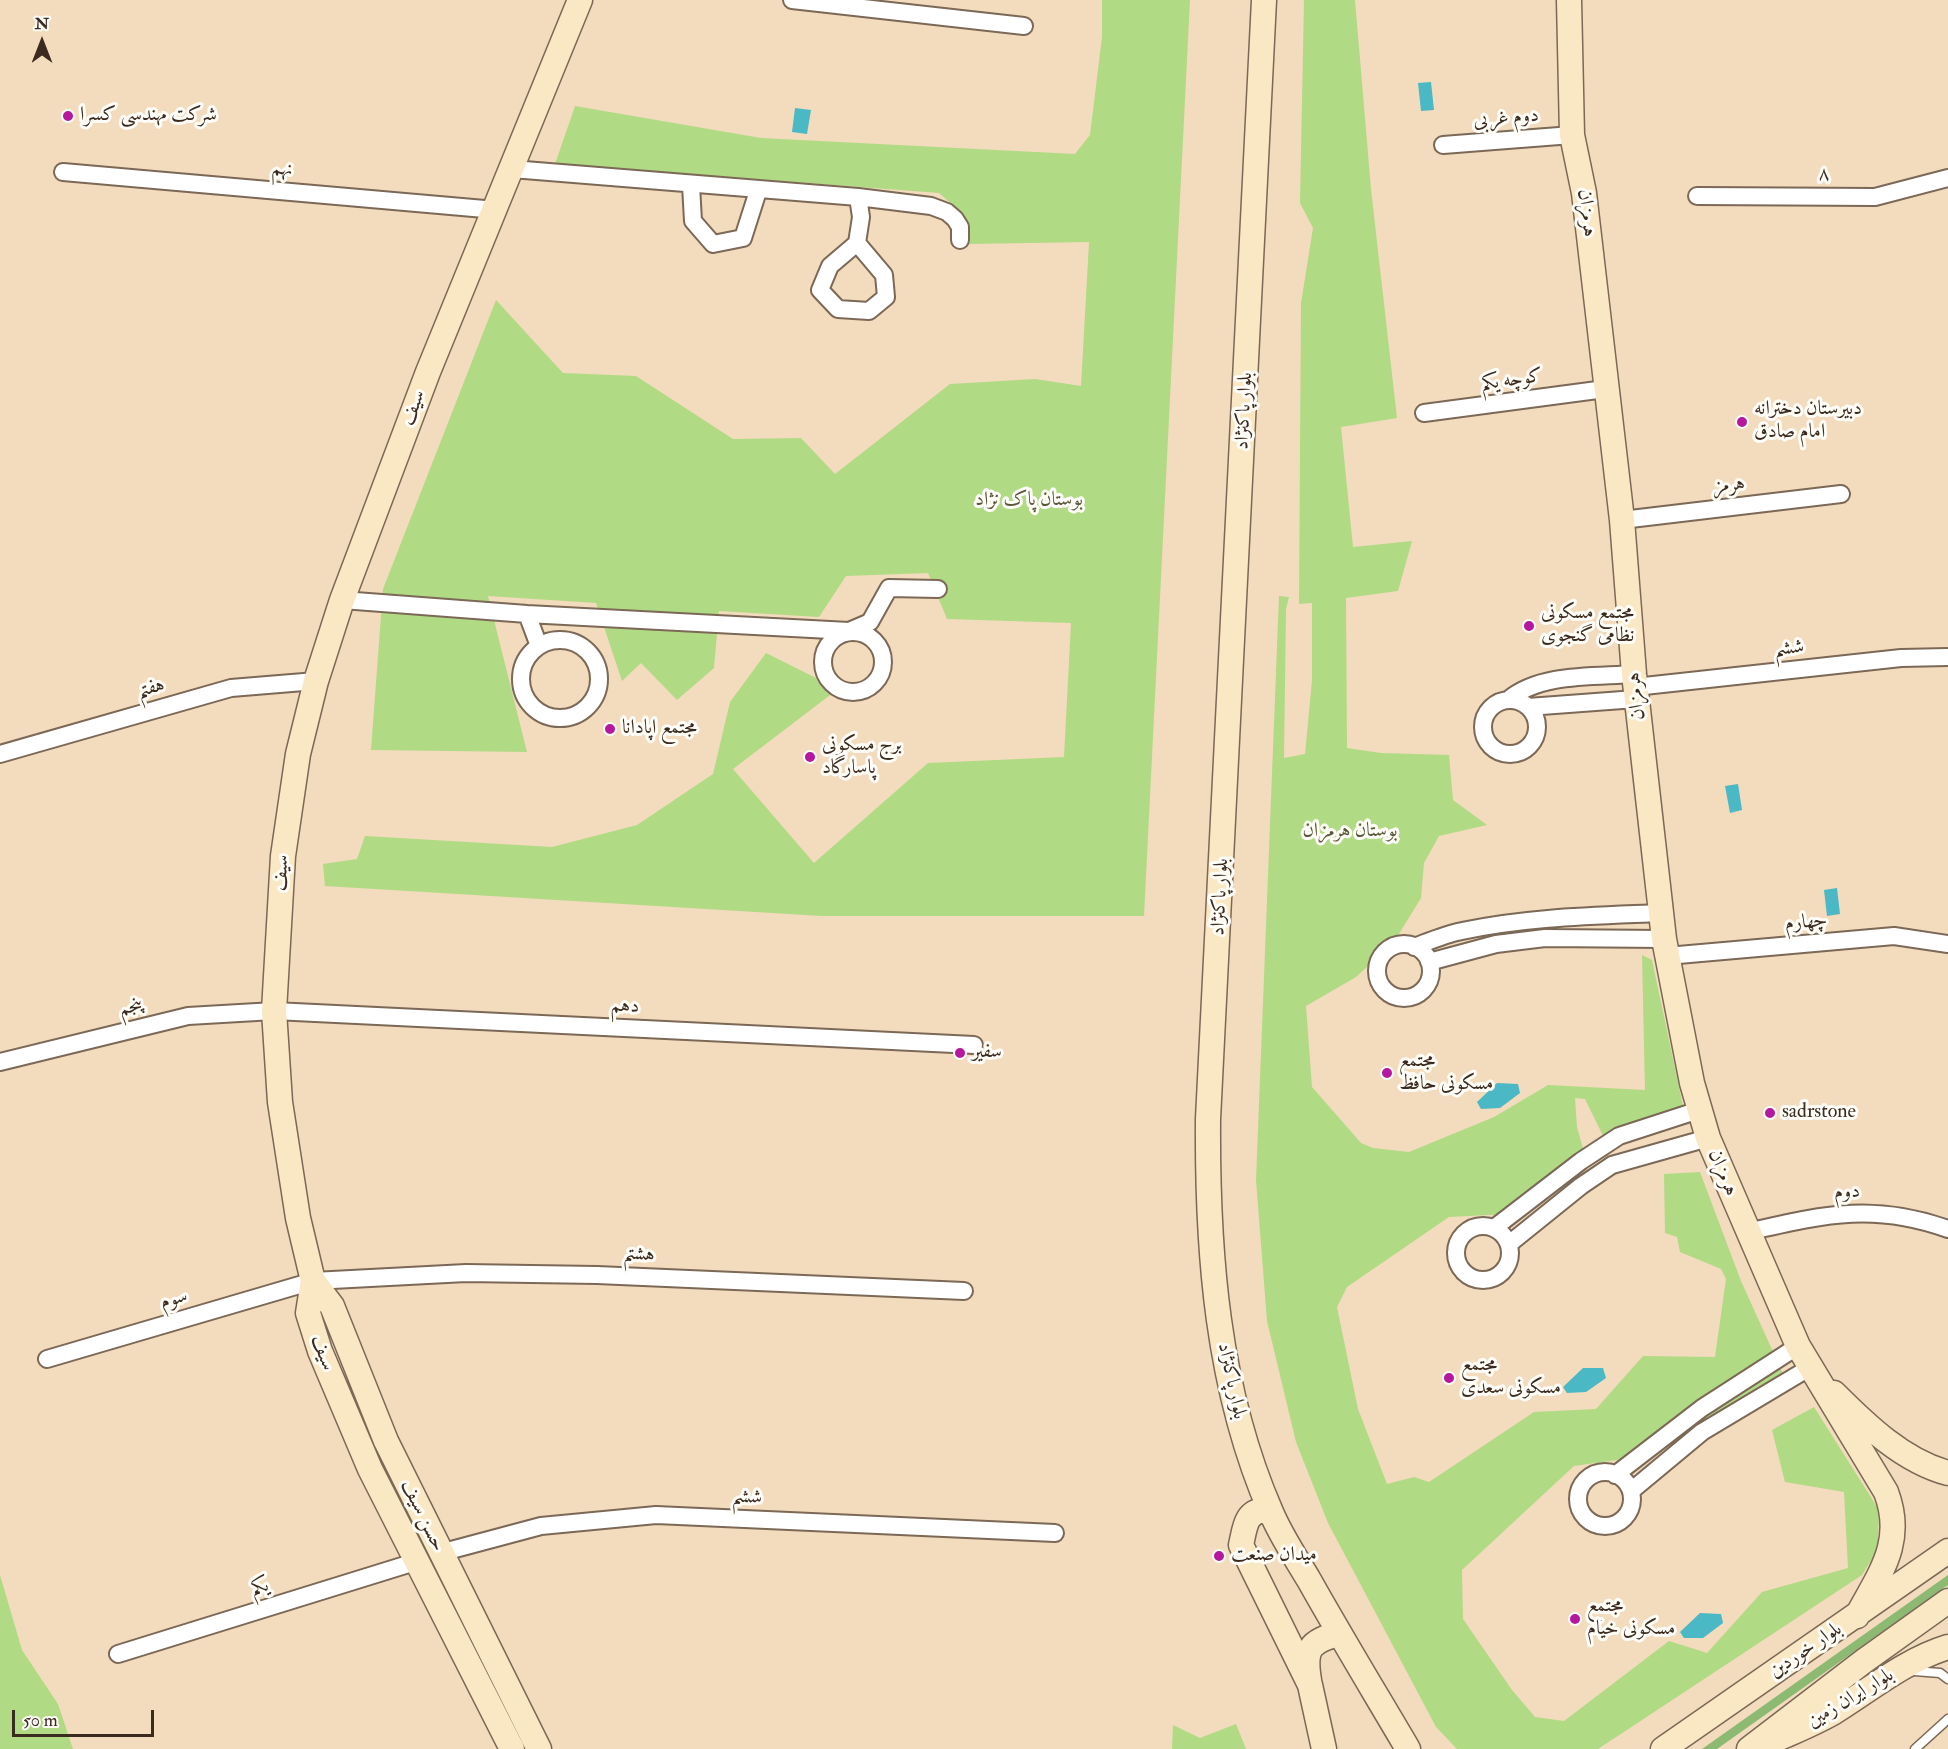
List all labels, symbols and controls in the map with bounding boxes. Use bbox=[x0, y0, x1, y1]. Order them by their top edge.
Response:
north arrow bbox=[12, 12, 72, 72]
text: N bbox=[35, 14, 49, 34]
place label: شرکت مهندسی کسرا bbox=[80, 104, 217, 128]
street label: دوم غربی bbox=[1472, 104, 1540, 134]
marker: شرکت مهندسی کسرا bbox=[61, 109, 75, 123]
street label: نهم bbox=[270, 157, 294, 183]
street label: ۸ bbox=[1818, 163, 1830, 187]
street label: هرمزان bbox=[1571, 188, 1601, 238]
street label: کوچه یکم bbox=[1480, 365, 1544, 397]
street label: بلوار پاکنژاد bbox=[1231, 372, 1259, 450]
street label: سیف bbox=[396, 387, 432, 429]
place label: دبیرستان دخترانه امام صادق bbox=[1754, 398, 1862, 445]
marker: دبیرستان دخترانه امام صادق bbox=[1735, 415, 1749, 429]
street label: هرمز bbox=[1712, 472, 1746, 500]
park label: بوستان پاک نژاد bbox=[975, 489, 1083, 513]
place label: مجتمع مسکونی نظامی گنجوی bbox=[1541, 602, 1634, 649]
marker: مجتمع مسکونی نظامی گنجوی bbox=[1522, 619, 1536, 633]
street label: ششم bbox=[1773, 635, 1805, 663]
street label: هرمزان bbox=[1623, 671, 1651, 721]
street label: هفتم bbox=[134, 674, 168, 704]
place label: مجتمع اپادانا bbox=[622, 717, 697, 741]
marker: مجتمع اپادانا bbox=[603, 722, 617, 736]
place label: برج مسکونی پاسارگاد bbox=[822, 734, 901, 781]
marker: برج مسکونی پاسارگاد bbox=[803, 750, 817, 764]
park label: بوستان هرمزان bbox=[1302, 820, 1398, 844]
street label: سیف bbox=[268, 854, 296, 892]
street label: بلوار پاکنژاد bbox=[1207, 858, 1235, 936]
street label: چهارم bbox=[1784, 909, 1828, 937]
street label: پنجم bbox=[116, 993, 146, 1023]
street label: دهم bbox=[610, 994, 640, 1020]
place label: سفیر bbox=[972, 1041, 1002, 1065]
marker: سفیر bbox=[953, 1046, 967, 1060]
place label: مجتمع مسکونی حافظ bbox=[1399, 1050, 1493, 1097]
marker: مجتمع مسکونی حافظ bbox=[1380, 1066, 1394, 1080]
place label: sadrstone bbox=[1782, 1101, 1856, 1125]
marker: sadrstone bbox=[1763, 1106, 1777, 1120]
street label: هرمزان bbox=[1702, 1146, 1742, 1200]
street label: دوم bbox=[1833, 1180, 1861, 1206]
street label: هشتم bbox=[623, 1242, 655, 1268]
street label: سوم bbox=[158, 1285, 190, 1315]
street label: سیف bbox=[305, 1332, 339, 1374]
street label: بلوار پاکنژاد bbox=[1211, 1341, 1251, 1421]
place label: مجتمع مسکونی سعدی bbox=[1461, 1354, 1561, 1401]
marker: مجتمع مسکونی سعدی bbox=[1442, 1371, 1456, 1385]
street label: حسن سیف bbox=[394, 1476, 450, 1556]
street label: ششم bbox=[731, 1485, 763, 1511]
place label: میدان صنعت bbox=[1231, 1544, 1317, 1568]
marker: میدان صنعت bbox=[1212, 1549, 1226, 1563]
street label: یکم bbox=[248, 1574, 272, 1602]
place label: مجتمع مسکونی خیام bbox=[1587, 1595, 1675, 1642]
marker: مجتمع مسکونی خیام bbox=[1568, 1612, 1582, 1626]
street label: بلوار خوردین bbox=[1765, 1618, 1847, 1684]
street label: بلوار ایران زمین bbox=[1803, 1664, 1899, 1734]
scale bar bbox=[15, 1698, 158, 1736]
text: 50 m bbox=[23, 1709, 58, 1732]

